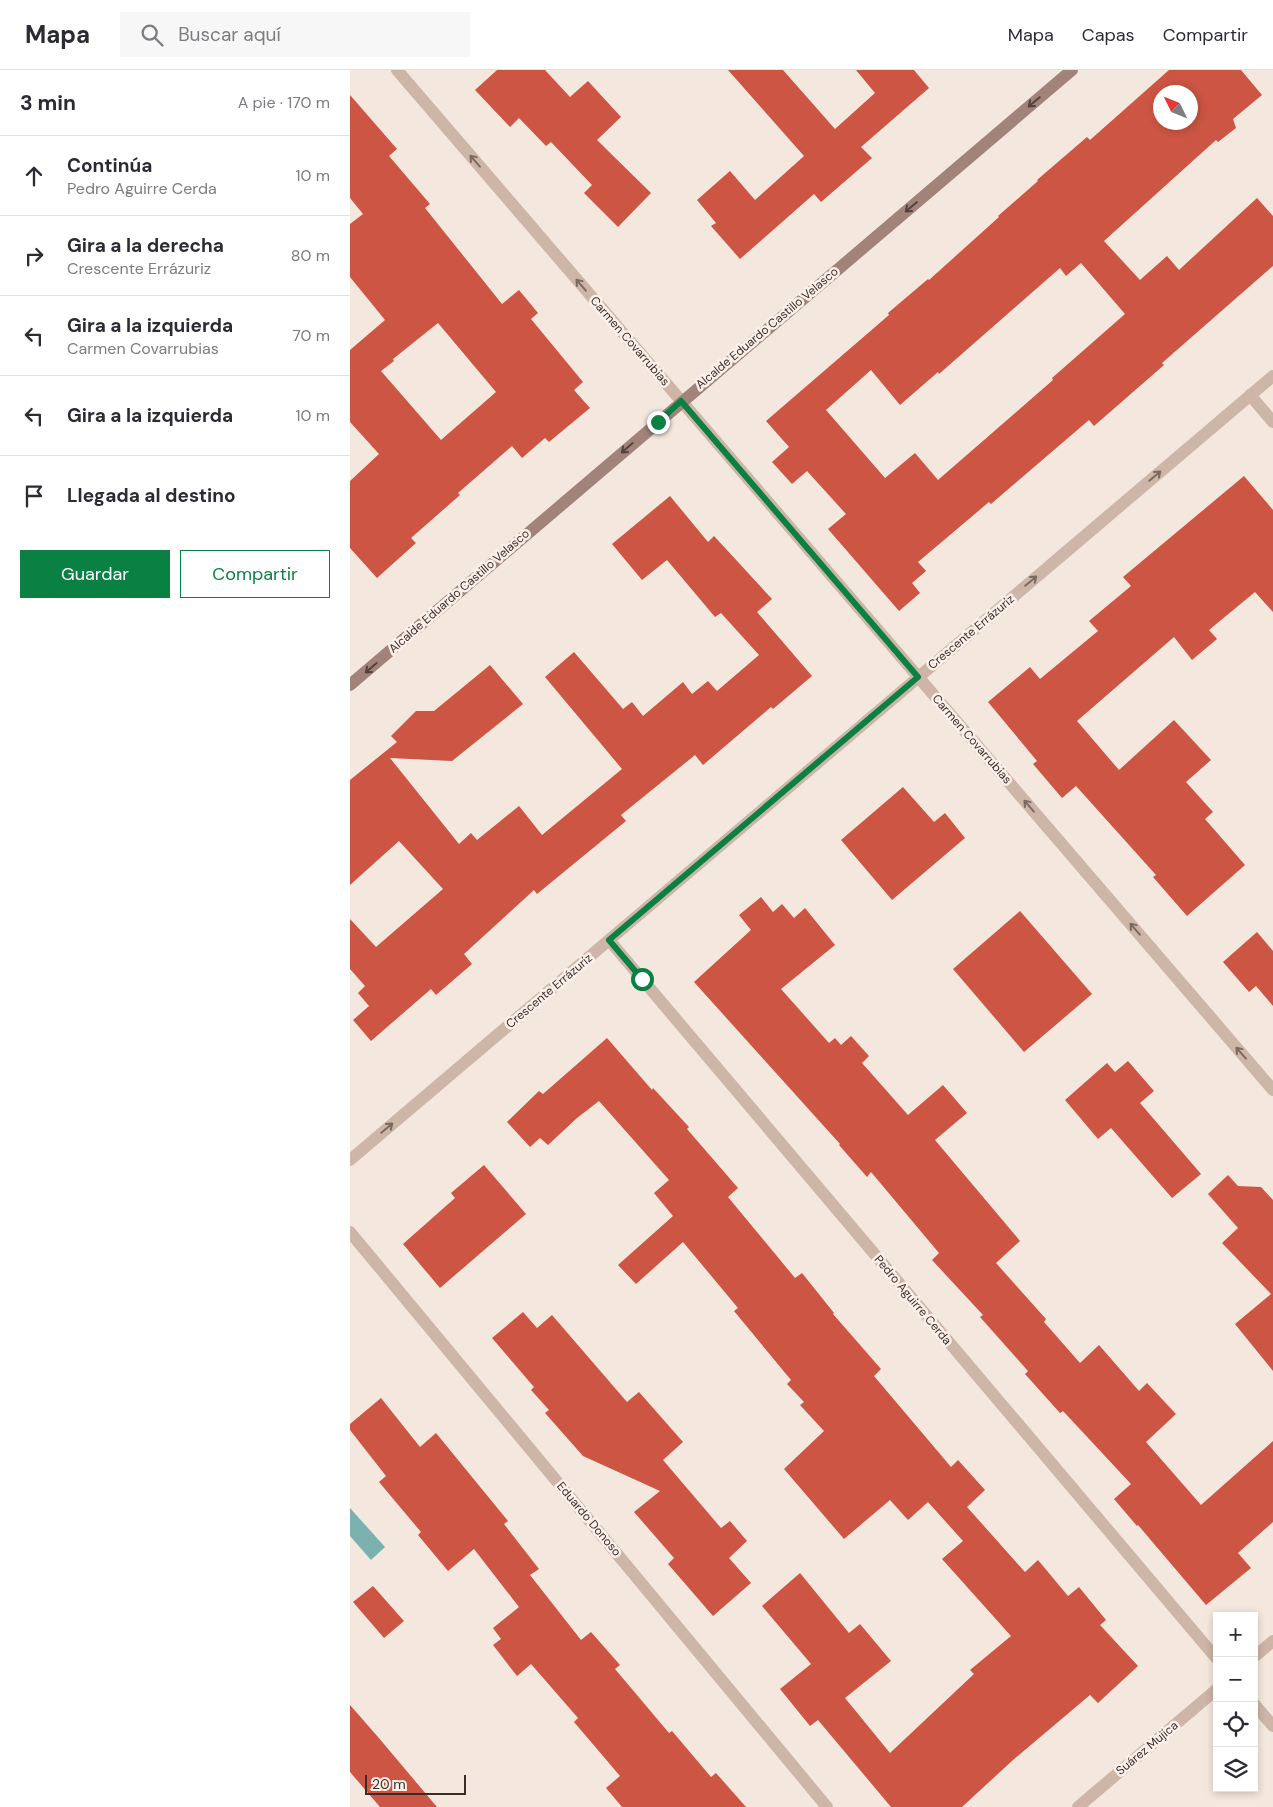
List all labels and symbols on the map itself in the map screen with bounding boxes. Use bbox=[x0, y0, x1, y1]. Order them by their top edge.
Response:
north arrow bbox=[1153, 85, 1198, 130]
one-way arrow bbox=[1028, 96, 1041, 107]
one-way arrow bbox=[470, 155, 481, 168]
one-way arrow bbox=[904, 201, 917, 212]
street label: Alcalde Eduardo Castillo Velasco bbox=[692, 264, 842, 392]
one-way arrow bbox=[575, 278, 587, 291]
street label: Carmen Covarrubias bbox=[587, 293, 673, 389]
route end bbox=[647, 411, 670, 434]
one-way arrow bbox=[620, 442, 633, 454]
one-way arrow bbox=[1148, 471, 1161, 482]
street label: Alcalde Eduardo Castillo Velasco bbox=[385, 525, 533, 657]
one-way arrow bbox=[1024, 576, 1037, 587]
street label: Crescente Errázuriz bbox=[924, 591, 1018, 673]
one-way arrow bbox=[364, 662, 377, 673]
street label: Carmen Covarrubias bbox=[929, 691, 1015, 787]
one-way arrow bbox=[1024, 800, 1035, 813]
one-way arrow bbox=[1130, 923, 1141, 936]
street label: Crescente Errázuriz bbox=[502, 950, 596, 1032]
route start bbox=[631, 968, 654, 991]
one-way arrow bbox=[1236, 1046, 1247, 1059]
one-way arrow bbox=[380, 1123, 393, 1134]
street label: Pedro Aguirre Cerda bbox=[871, 1252, 955, 1348]
street label: Eduardo Donoso bbox=[553, 1479, 625, 1559]
street label: Suárez Mujica bbox=[1113, 1717, 1181, 1779]
scale bar bbox=[365, 1772, 466, 1795]

